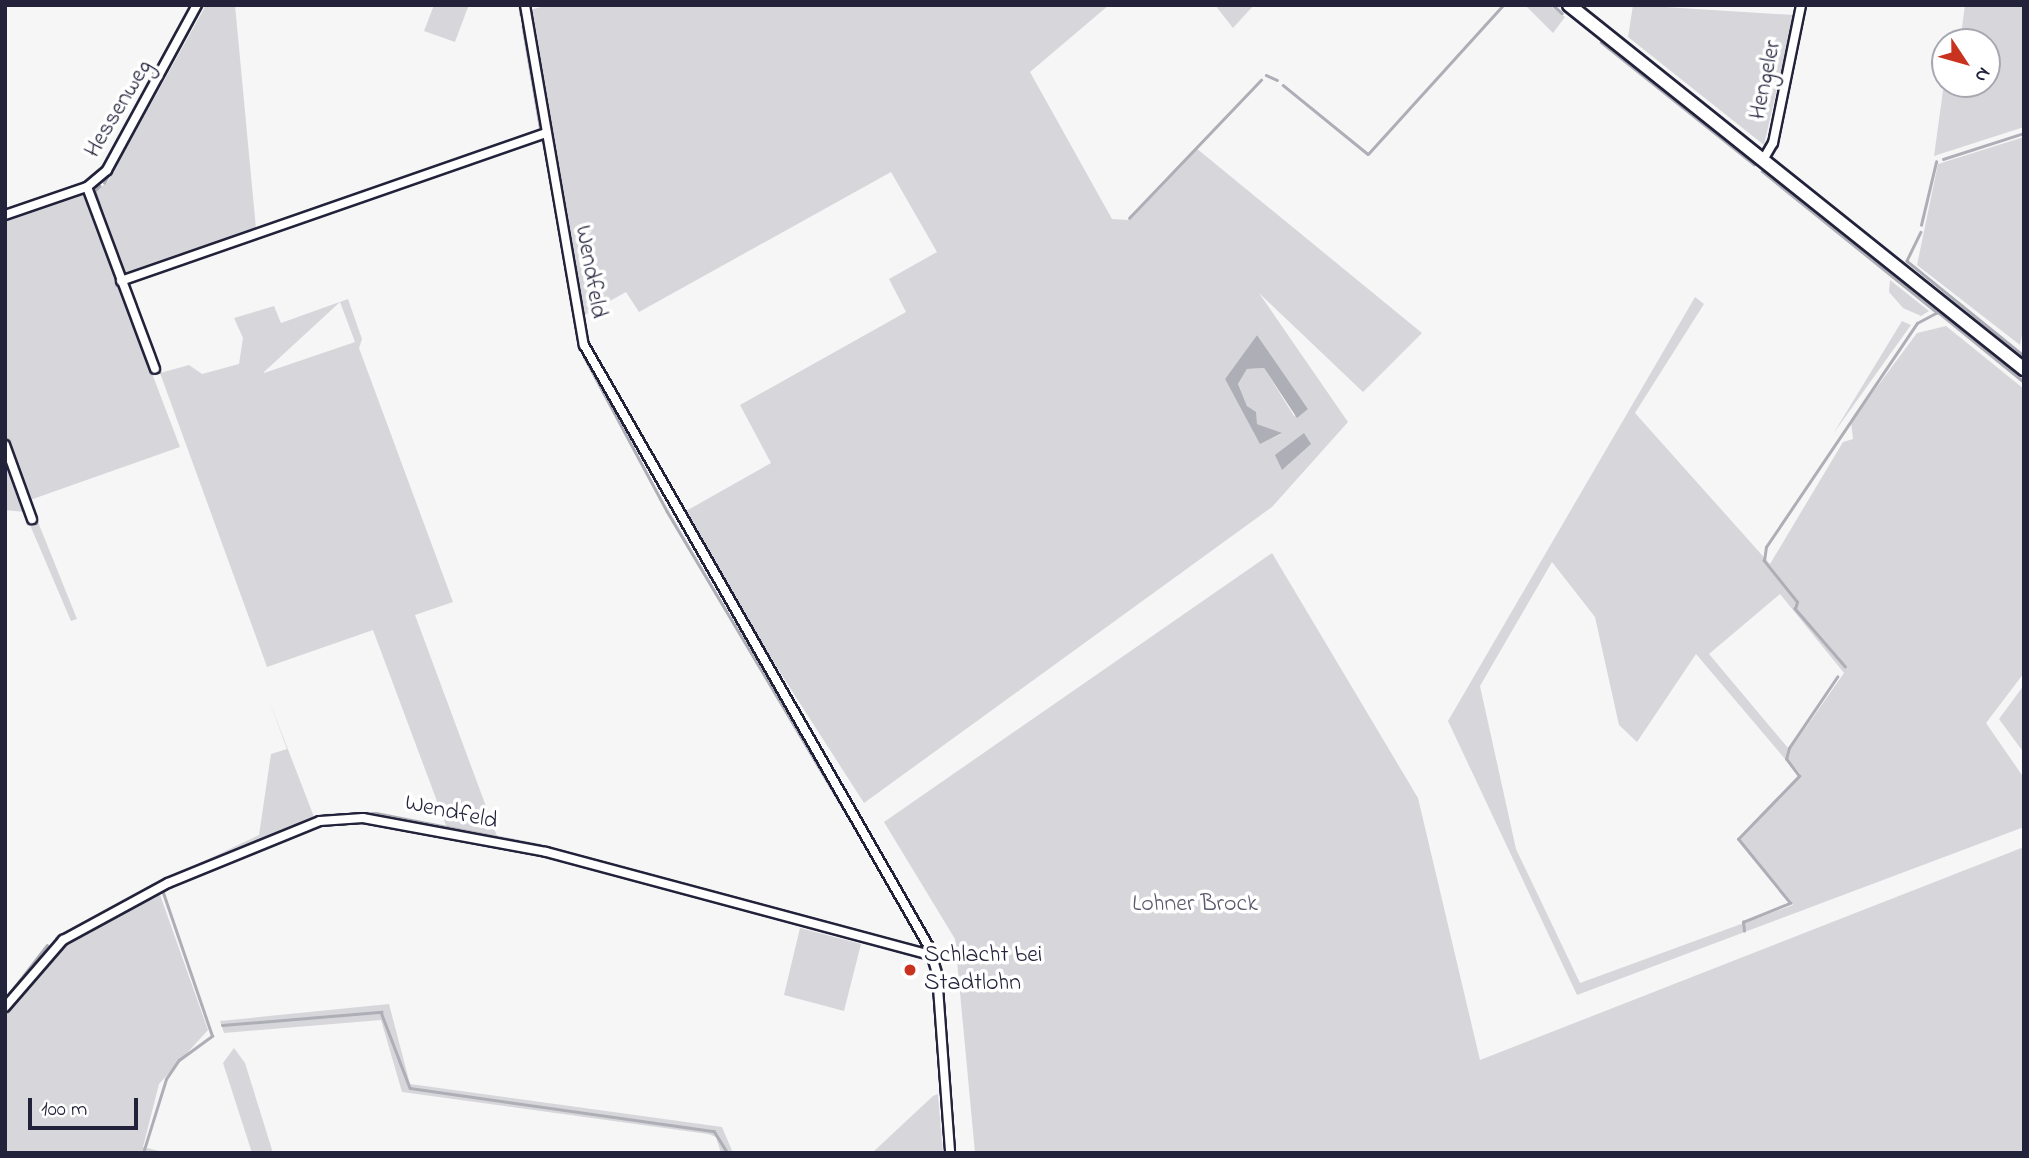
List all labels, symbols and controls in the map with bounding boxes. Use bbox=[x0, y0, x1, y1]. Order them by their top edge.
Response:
north arrow bbox=[1931, 28, 2001, 98]
street label: Hengeler bbox=[1744, 38, 1788, 122]
street label: Hessenweg bbox=[79, 55, 159, 163]
text: N bbox=[1967, 61, 1996, 88]
street label: Wendfeld bbox=[568, 223, 612, 321]
street label: Wendfeld bbox=[402, 789, 500, 837]
park label: Lohner Brock bbox=[1132, 891, 1258, 919]
place label: Schlacht bei Stadtlohn bbox=[924, 942, 1042, 998]
marker: Schlacht bei Stadtlohn bbox=[902, 962, 918, 978]
scale bar bbox=[32, 1084, 142, 1128]
text: 100 m bbox=[41, 1095, 87, 1125]

